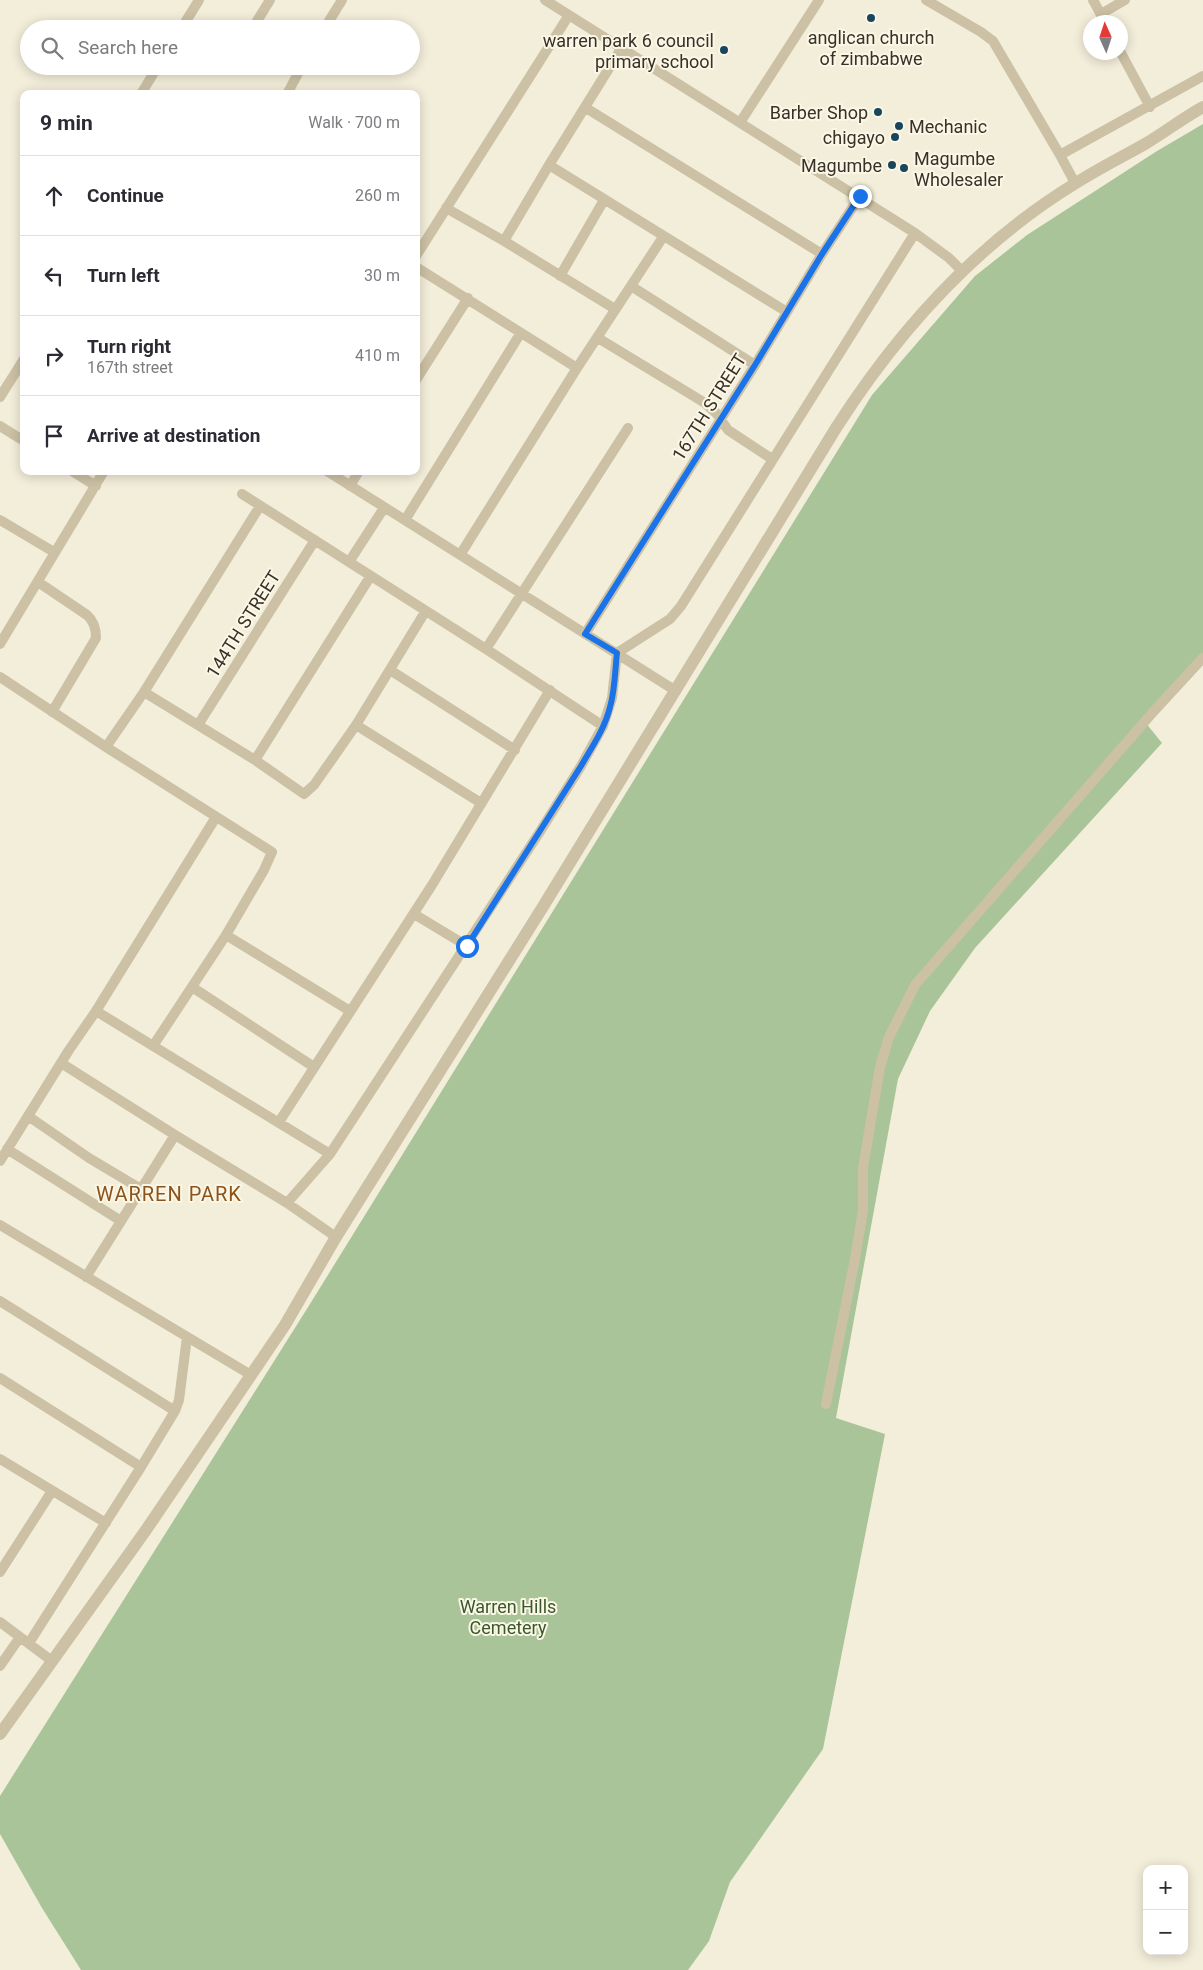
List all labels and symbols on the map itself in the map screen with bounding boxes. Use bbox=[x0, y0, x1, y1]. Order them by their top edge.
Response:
marker: anglican church of zimbabwe bbox=[865, 12, 877, 24]
north arrow bbox=[1083, 15, 1128, 60]
place label: anglican church of zimbabwe bbox=[808, 27, 934, 69]
place label: warren park 6 council primary school bbox=[543, 30, 714, 72]
marker: warren park 6 council primary school bbox=[718, 44, 730, 56]
place label: Barber Shop bbox=[770, 102, 868, 123]
marker: Barber Shop bbox=[872, 106, 884, 118]
place label: Mechanic bbox=[909, 116, 987, 137]
marker: Mechanic bbox=[893, 120, 905, 132]
place label: chigayo bbox=[823, 127, 885, 148]
marker: chigayo bbox=[889, 131, 901, 143]
place label: Magumbe Wholesaler bbox=[914, 148, 1003, 190]
place label: Magumbe bbox=[801, 155, 882, 176]
marker: Magumbe bbox=[886, 159, 898, 171]
marker: Magumbe Wholesaler bbox=[898, 162, 910, 174]
route end bbox=[849, 185, 872, 208]
street label: 167TH STREET bbox=[668, 349, 750, 464]
street label: 144TH STREET bbox=[202, 566, 284, 681]
route start bbox=[456, 935, 479, 958]
district label: WARREN PARK bbox=[96, 1182, 242, 1206]
park label: Warren Hills Cemetery bbox=[460, 1596, 556, 1638]

